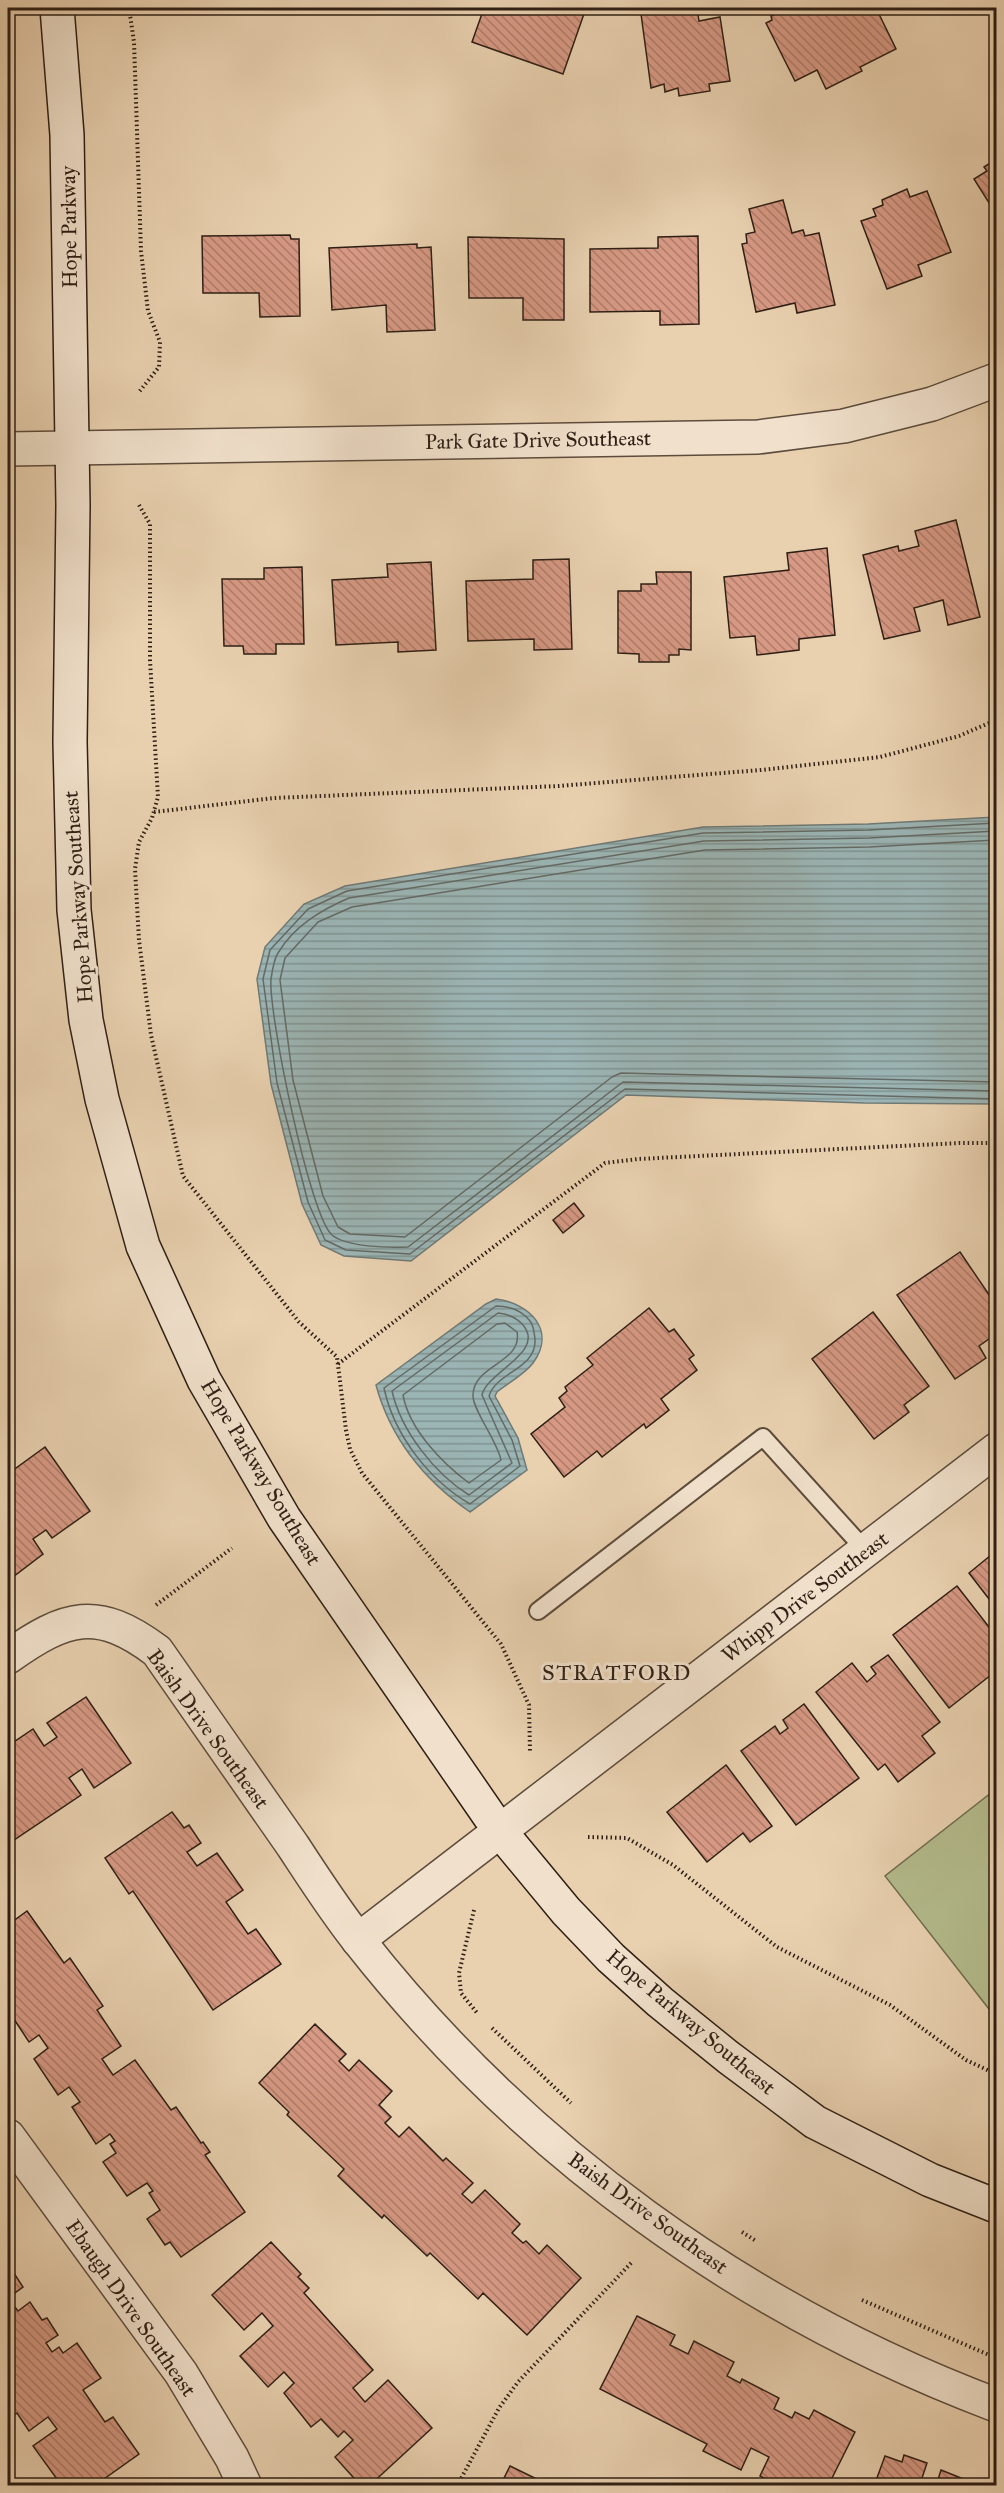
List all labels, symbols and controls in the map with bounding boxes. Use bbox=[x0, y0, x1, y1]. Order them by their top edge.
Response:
street label: Hope Parkway bbox=[55, 164, 83, 288]
street label: Park Gate Drive Southeast bbox=[425, 425, 652, 455]
street label: Hope Parkway Southeast bbox=[58, 789, 98, 1004]
street label: Hope Parkway Southeast bbox=[195, 1374, 327, 1570]
street label: Whipp Drive Southeast bbox=[717, 1526, 894, 1668]
street label: Baish Drive Southeast bbox=[141, 1644, 275, 1814]
district label: STRATFORD bbox=[542, 1659, 692, 1686]
street label: Hope Parkway Southeast bbox=[601, 1944, 781, 2101]
street label: Baish Drive Southeast bbox=[563, 2146, 733, 2280]
street label: Ebaugh Drive Southeast bbox=[60, 2214, 202, 2402]

